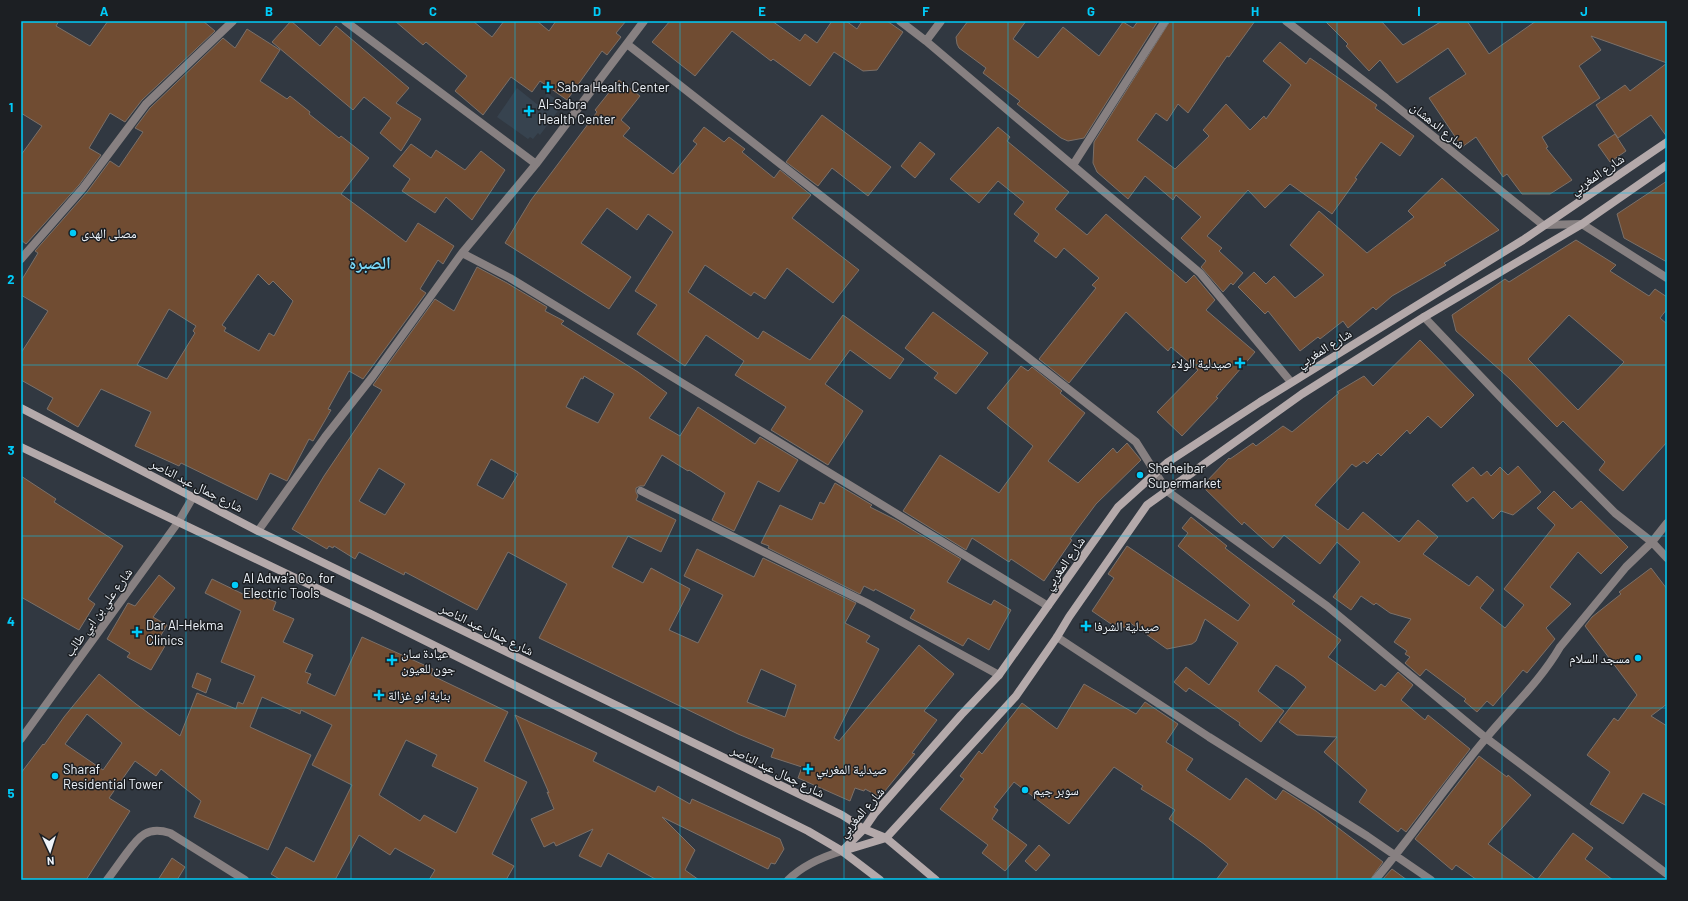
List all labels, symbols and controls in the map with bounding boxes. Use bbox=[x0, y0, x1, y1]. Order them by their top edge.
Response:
text: A bbox=[100, 3, 109, 19]
text: B bbox=[265, 3, 273, 19]
text: C bbox=[429, 3, 437, 19]
text: D bbox=[593, 3, 601, 19]
text: E bbox=[758, 3, 766, 19]
text: F bbox=[922, 3, 930, 19]
text: G bbox=[1087, 3, 1095, 19]
text: H bbox=[1251, 3, 1259, 19]
text: I bbox=[1417, 3, 1421, 19]
text: J bbox=[1580, 3, 1588, 19]
place label: Sabra Health Center bbox=[557, 79, 670, 95]
marker: Sabra Health Center bbox=[542, 81, 554, 93]
place label: Al-Sabra Health Center bbox=[538, 96, 616, 127]
street label: شارع الدهشان bbox=[1406, 98, 1468, 153]
text: 1 bbox=[9, 99, 13, 115]
marker: Al-Sabra Health Center bbox=[523, 105, 535, 117]
street label: شارع المغربي bbox=[1567, 150, 1629, 201]
place label: مصلى الهدى bbox=[81, 225, 137, 242]
marker: مصلى الهدى bbox=[68, 228, 78, 238]
district label: الصبرة bbox=[349, 252, 391, 274]
text: 2 bbox=[7, 271, 15, 287]
street label: شارع المغربي bbox=[1294, 325, 1356, 374]
place label: صيدلية الولاء bbox=[1171, 355, 1232, 372]
marker: صيدلية الولاء bbox=[1235, 358, 1245, 368]
text: 3 bbox=[7, 442, 15, 458]
street label: شارع جمال عبد الناصر bbox=[146, 454, 246, 517]
place label: Sheheibar Supermarket bbox=[1148, 460, 1221, 491]
marker: Sheheibar Supermarket bbox=[1135, 470, 1145, 480]
street label: شارع المغربي bbox=[1040, 533, 1091, 595]
street label: شارع علي بن ابي طالب bbox=[60, 564, 138, 661]
place label: Al Adwa'a Co. for Electric Tools bbox=[243, 570, 335, 601]
marker: Al Adwa'a Co. for Electric Tools bbox=[230, 580, 240, 590]
street label: شارع جمال عبد الناصر bbox=[436, 599, 536, 660]
text: 4 bbox=[7, 613, 15, 629]
place label: Dar Al-Hekma Clinics bbox=[146, 617, 223, 648]
place label: صيدلية الشرفا bbox=[1094, 618, 1159, 635]
marker: صيدلية الشرفا bbox=[1081, 621, 1091, 631]
marker: Dar Al-Hekma Clinics bbox=[131, 626, 143, 638]
place label: عيادة سان جون للعيون bbox=[401, 645, 455, 677]
place label: مسجد السلام bbox=[1569, 650, 1630, 667]
marker: مسجد السلام bbox=[1633, 653, 1643, 663]
marker: عيادة سان جون للعيون bbox=[386, 654, 398, 666]
place label: بناية ابو غزالة bbox=[388, 687, 451, 704]
marker: بناية ابو غزالة bbox=[373, 689, 385, 701]
street label: شارع جمال عبد الناصر bbox=[727, 741, 827, 802]
place label: Sharaf Residential Tower bbox=[63, 761, 163, 792]
place label: صيدلية المغربي bbox=[816, 761, 887, 780]
marker: صيدلية المغربي bbox=[803, 764, 813, 774]
marker: Sharaf Residential Tower bbox=[50, 771, 60, 781]
place label: سوبر جيم bbox=[1033, 782, 1079, 799]
street label: شارع المغربي bbox=[835, 783, 890, 843]
text: 5 bbox=[7, 785, 15, 801]
marker: سوبر جيم bbox=[1020, 785, 1030, 795]
north arrow bbox=[30, 831, 70, 871]
text: N bbox=[47, 855, 55, 868]

